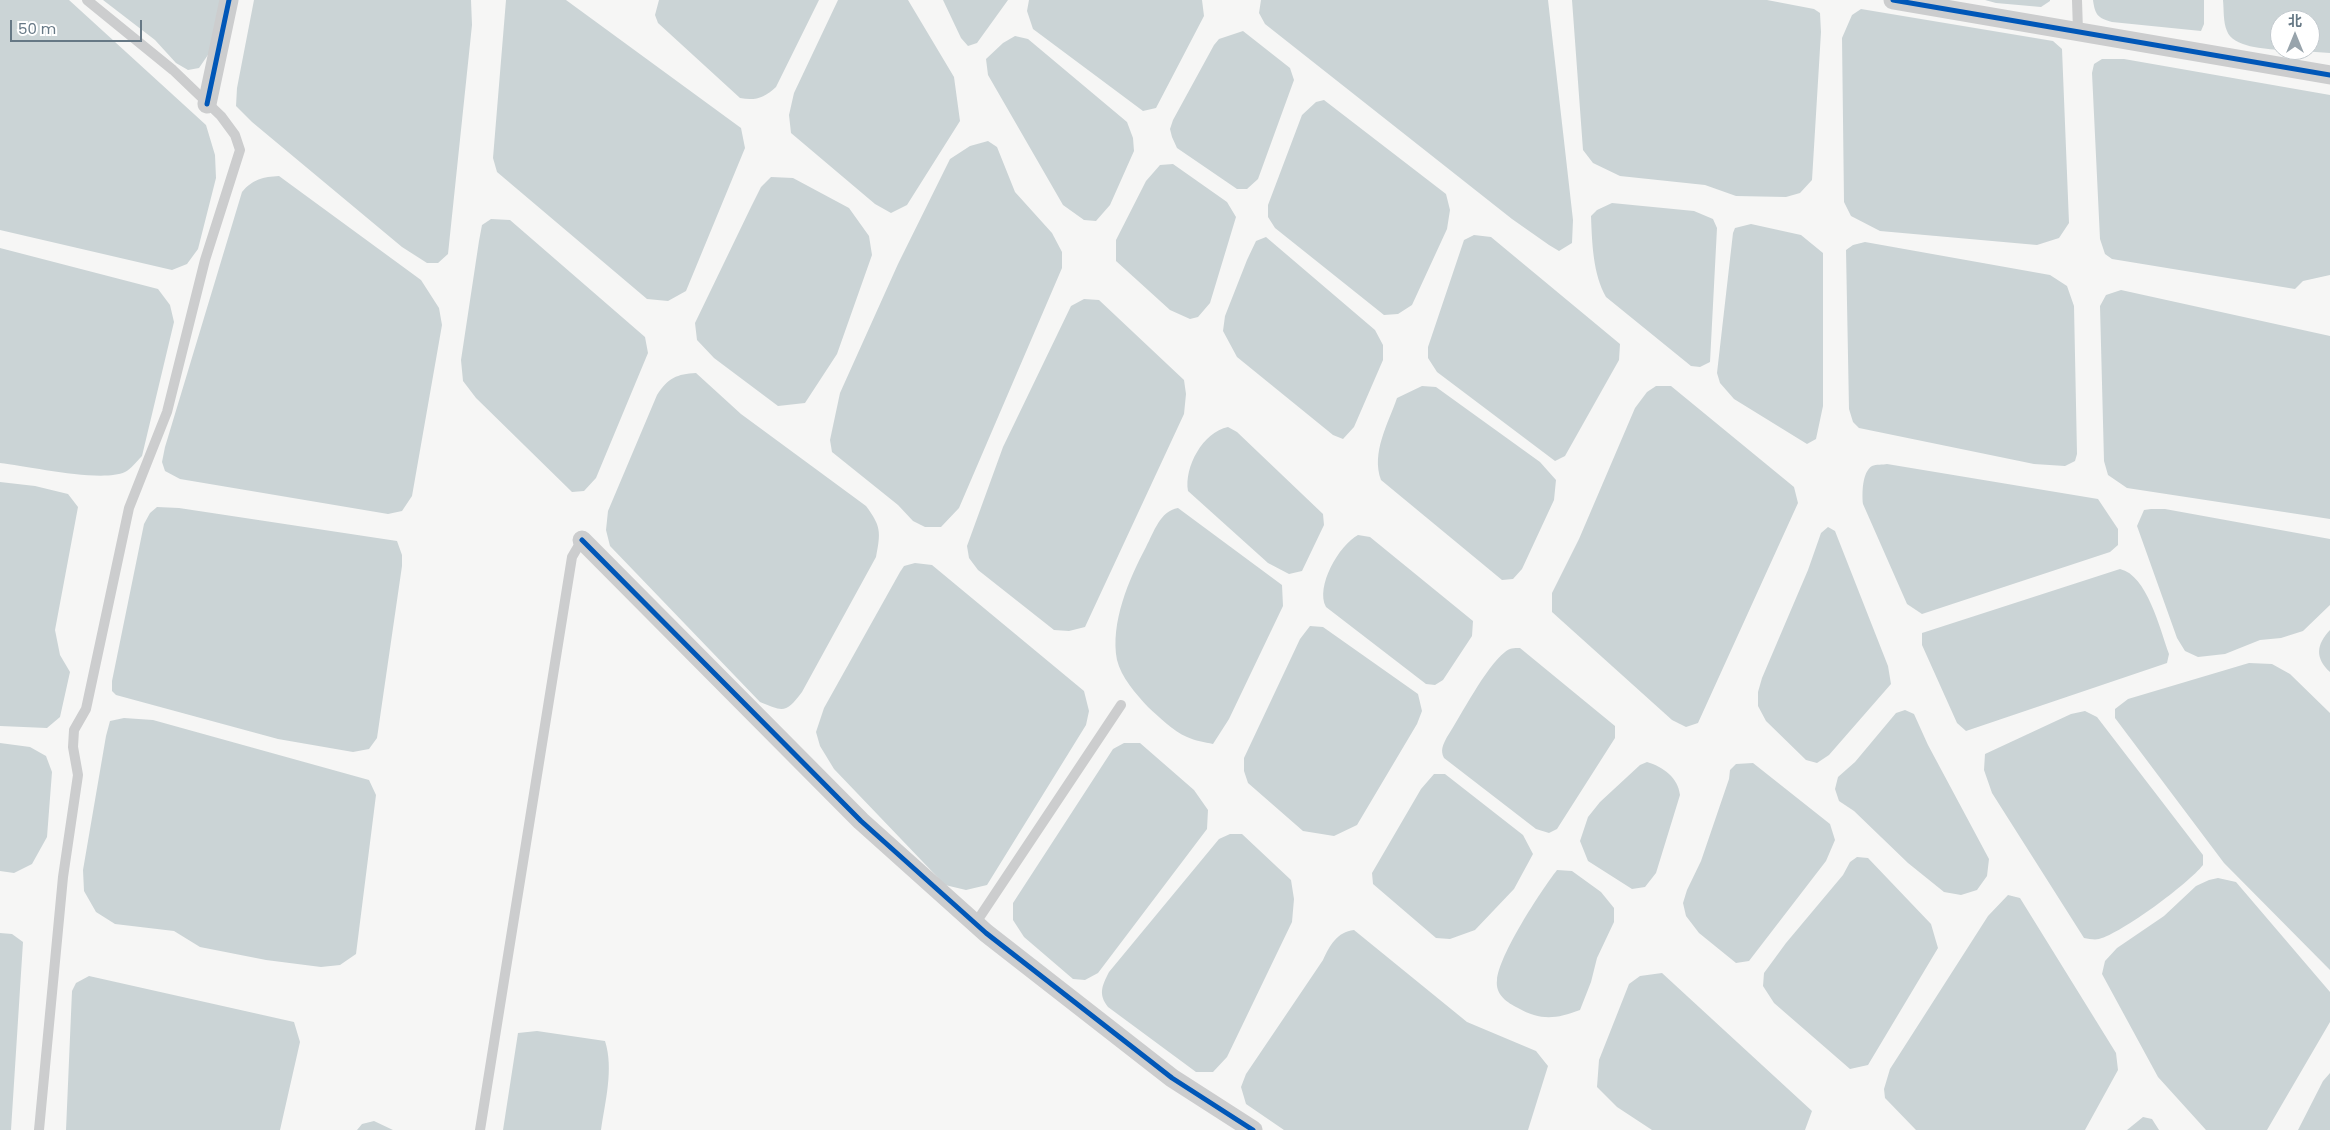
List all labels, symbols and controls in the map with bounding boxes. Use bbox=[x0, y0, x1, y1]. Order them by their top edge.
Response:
scale bar bbox=[12, 10, 145, 42]
north arrow bbox=[2270, 10, 2320, 60]
text: 北 bbox=[2288, 11, 2302, 31]
text: 50 m bbox=[18, 18, 56, 39]

